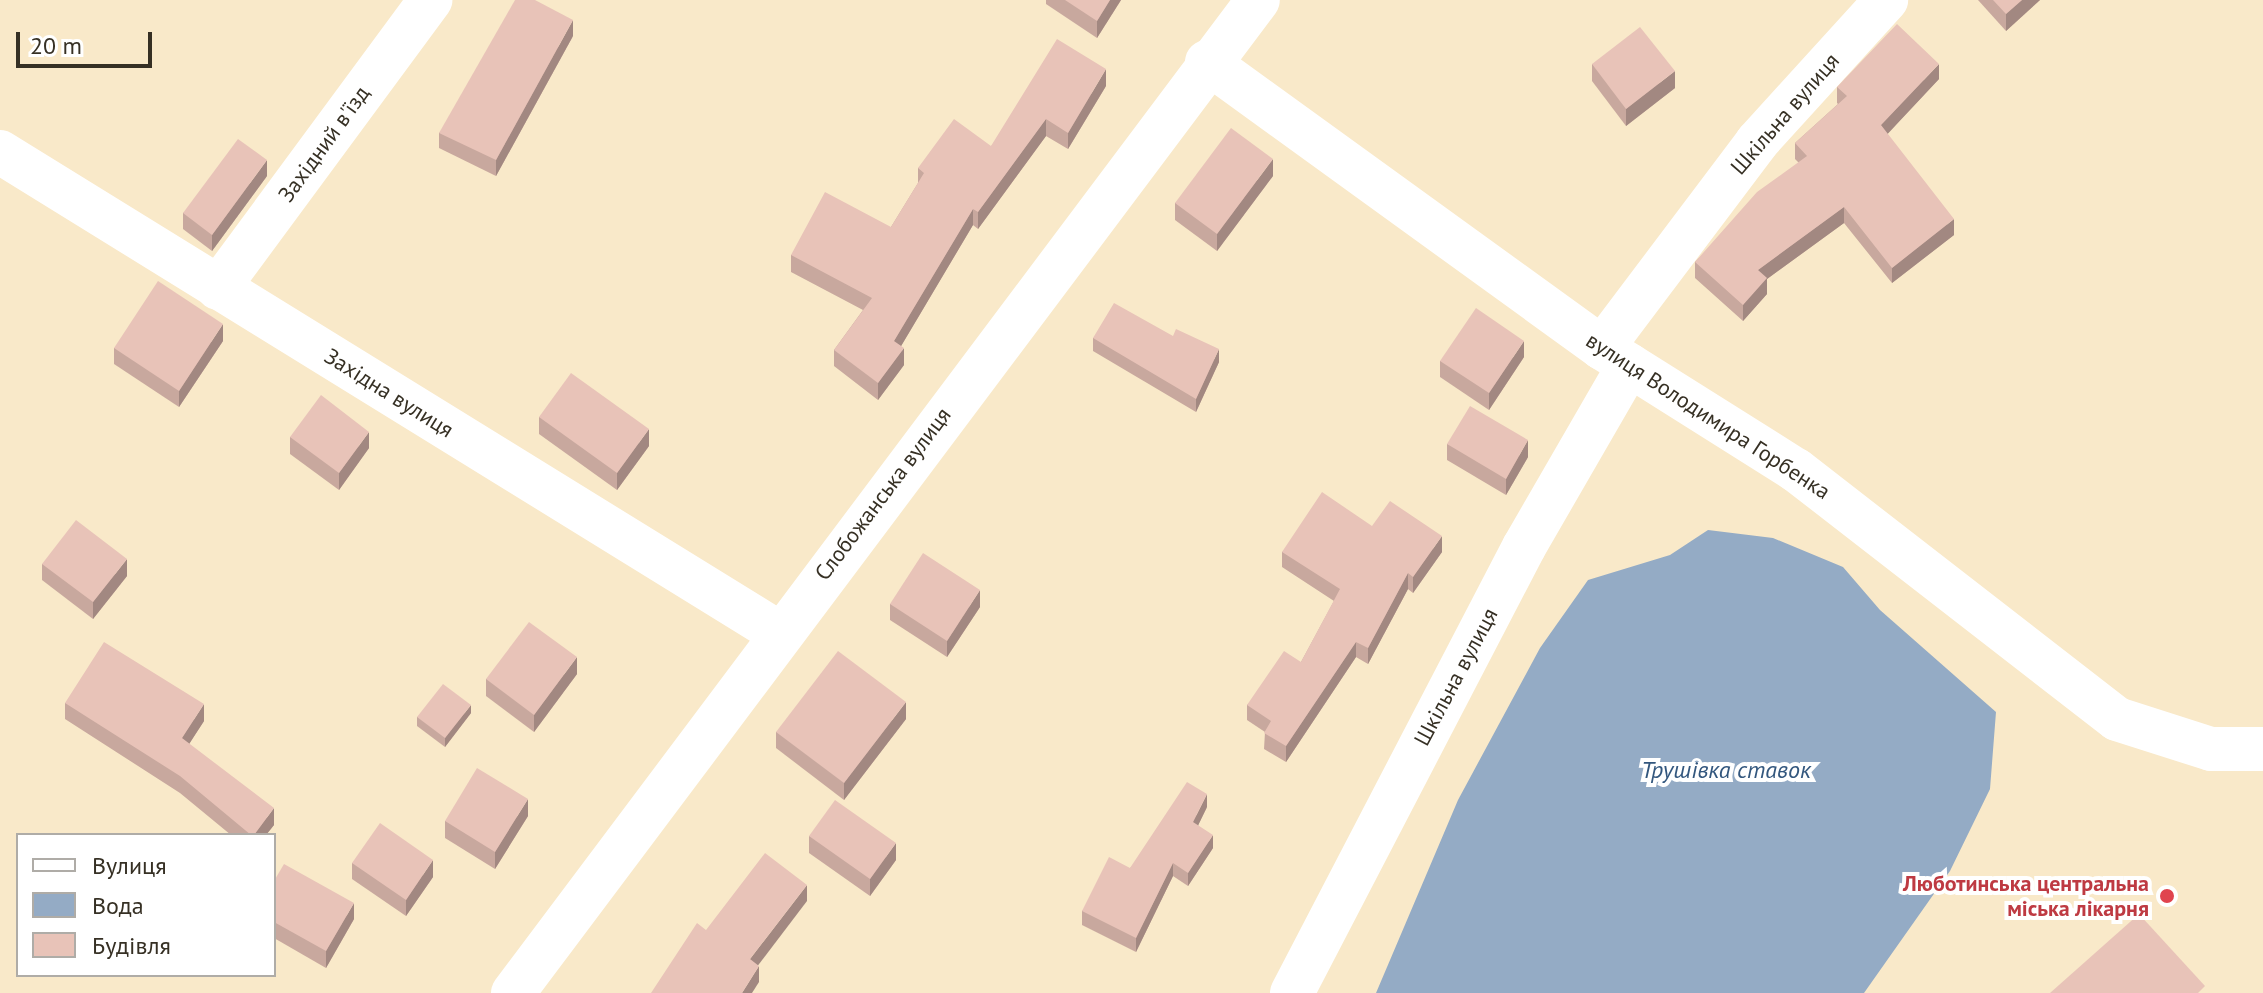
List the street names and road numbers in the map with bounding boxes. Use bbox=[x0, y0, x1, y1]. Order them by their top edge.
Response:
street label: Шкільна вулиця bbox=[1725, 48, 1845, 180]
street label: Західний в'їзд bbox=[273, 81, 375, 207]
street label: вулиця Володимира Горбенка bbox=[1581, 327, 1835, 505]
street label: Західна вулиця bbox=[320, 343, 458, 443]
street label: Слобожанська вулиця bbox=[809, 402, 957, 586]
street label: Шкільна вулиця bbox=[1409, 604, 1503, 750]

